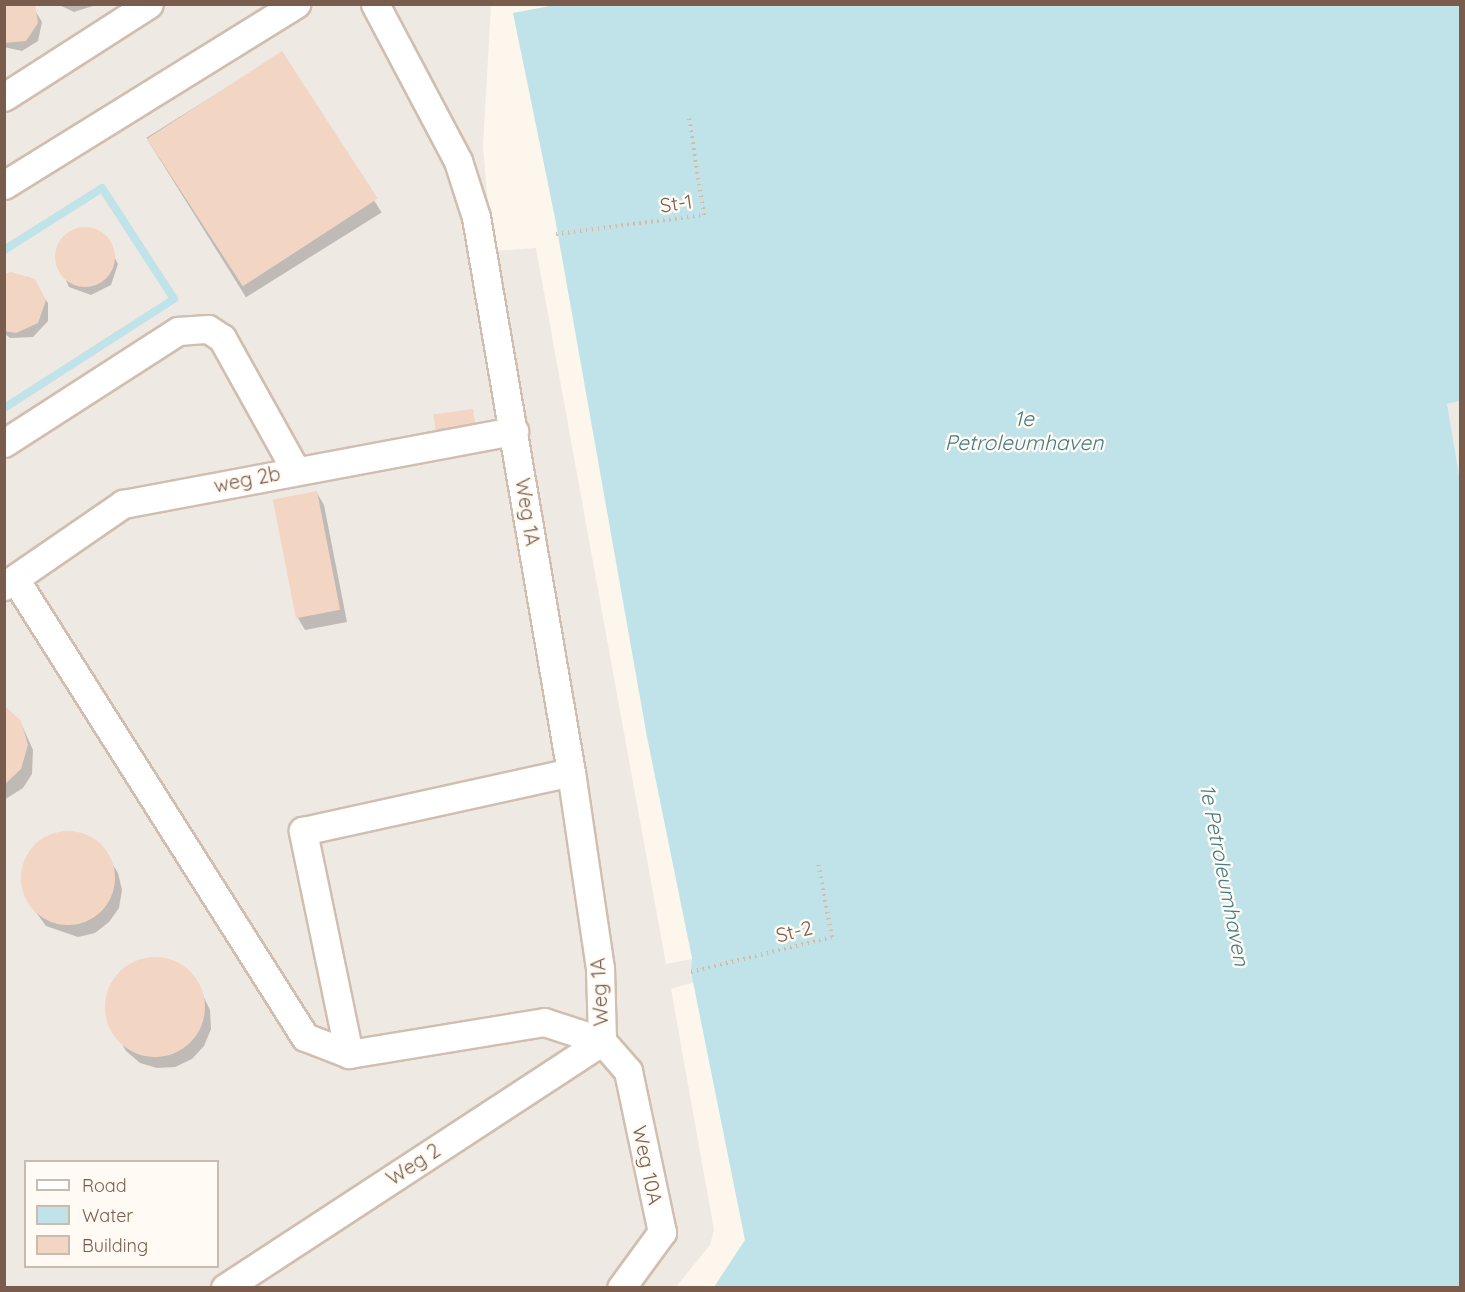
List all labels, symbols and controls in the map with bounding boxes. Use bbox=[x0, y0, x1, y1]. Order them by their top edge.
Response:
street label: St-1 bbox=[658, 189, 694, 217]
water label: 1e Petroleumhaven bbox=[945, 405, 1103, 455]
street label: weg 2b bbox=[212, 461, 282, 497]
street label: Weg 1A bbox=[511, 476, 545, 548]
water label: 1e Petroleumhaven bbox=[1195, 782, 1255, 968]
street label: St-2 bbox=[773, 915, 815, 947]
street label: Weg 1A bbox=[585, 957, 613, 1027]
street label: Weg 10A bbox=[628, 1123, 668, 1207]
street label: Weg 2 bbox=[382, 1138, 444, 1190]
legend bbox=[24, 1160, 219, 1268]
text: Road bbox=[82, 1174, 127, 1197]
text: Water bbox=[82, 1204, 133, 1227]
text: Building bbox=[82, 1234, 148, 1257]

